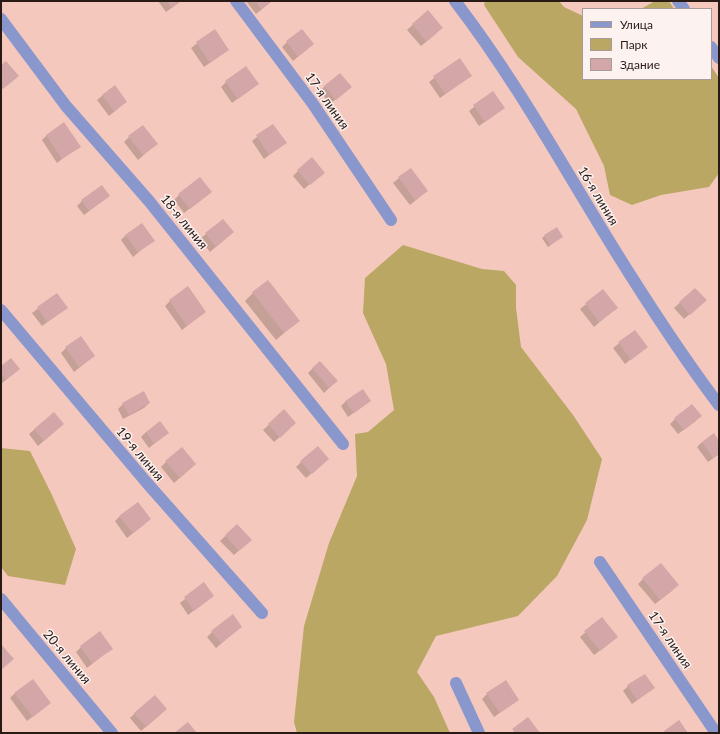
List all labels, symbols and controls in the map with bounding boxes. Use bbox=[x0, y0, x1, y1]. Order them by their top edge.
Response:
legend bbox=[582, 8, 712, 80]
text: Улица bbox=[620, 17, 653, 32]
text: Парк bbox=[620, 37, 648, 52]
text: Здание bbox=[620, 57, 660, 72]
street label: 17-я линия bbox=[302, 70, 352, 132]
street label: 16-я линия bbox=[574, 164, 622, 228]
street label: 18-я линия bbox=[157, 191, 211, 253]
street label: 19-я линия bbox=[113, 424, 167, 484]
street label: 17-я линия bbox=[645, 608, 695, 672]
street label: 20-я линия bbox=[40, 627, 94, 687]

